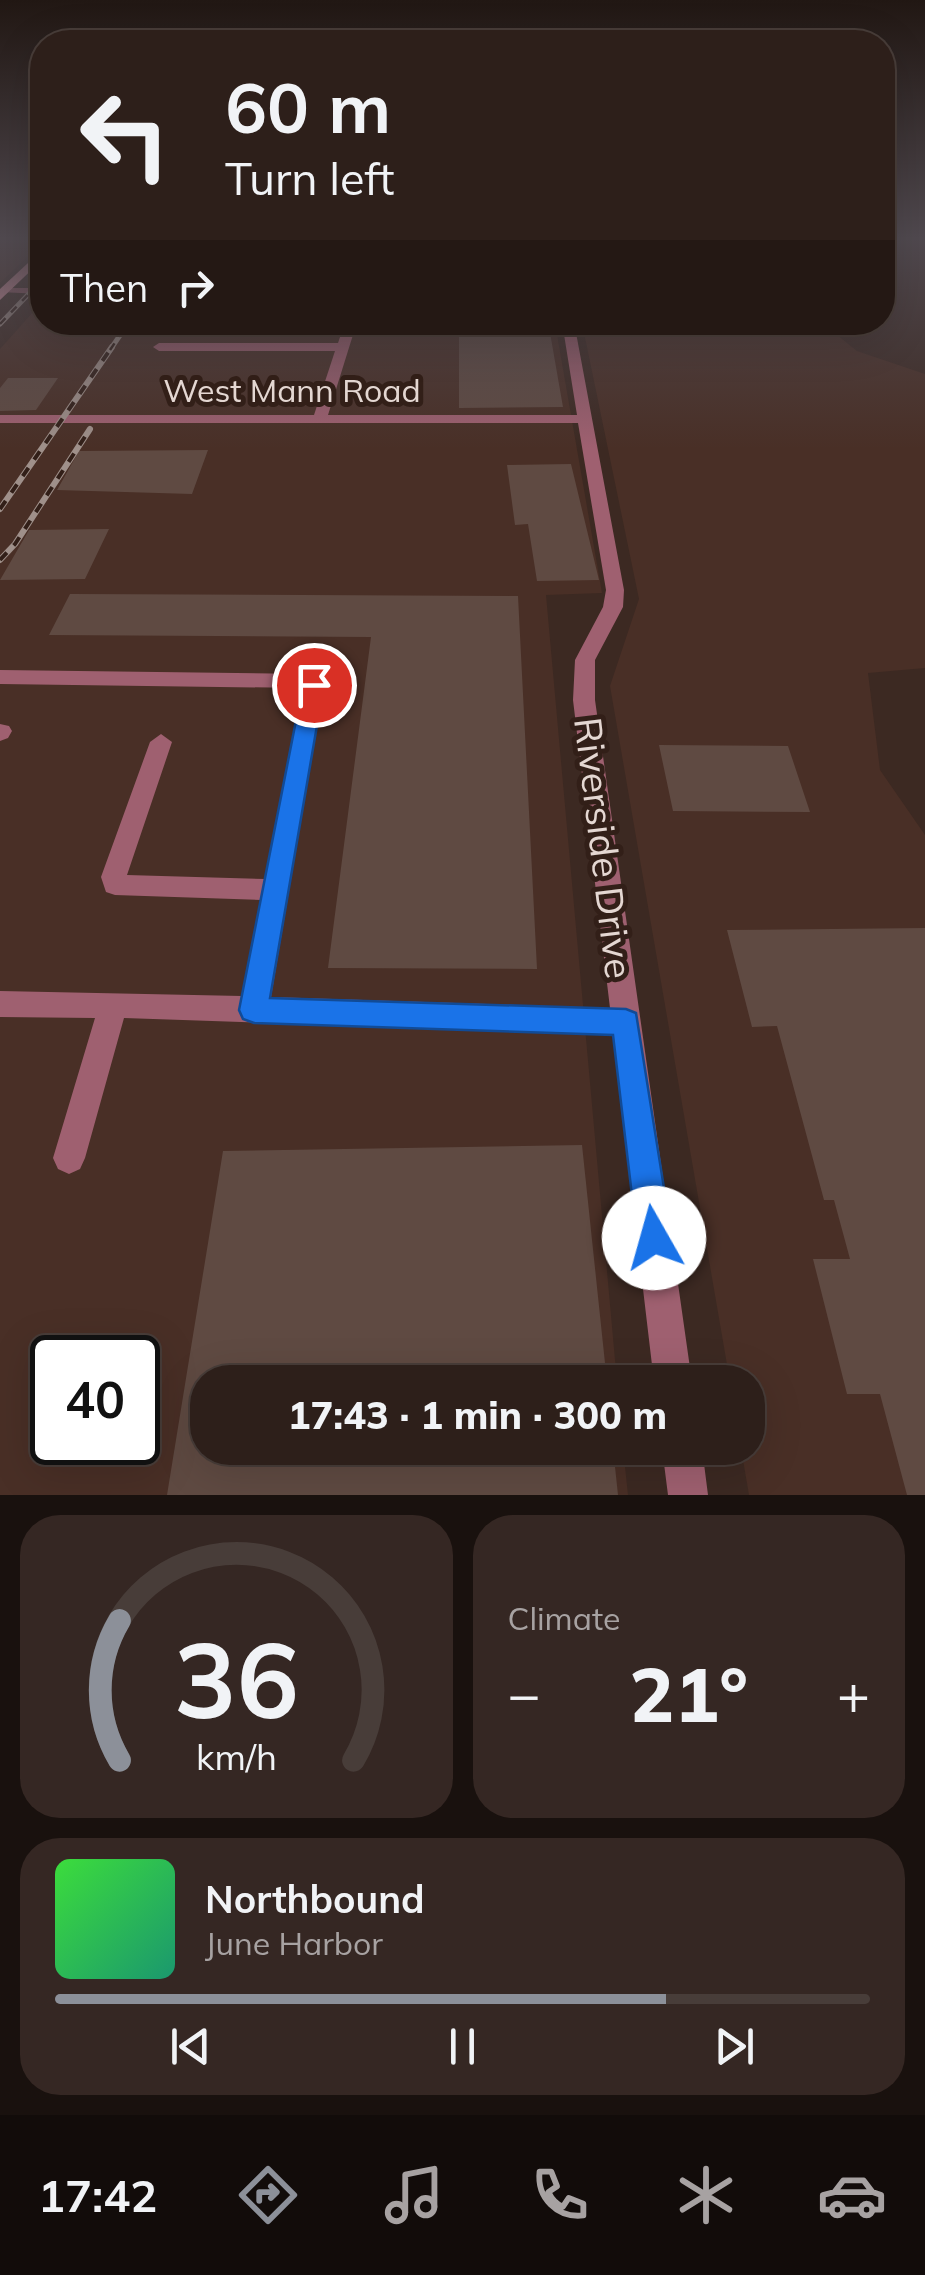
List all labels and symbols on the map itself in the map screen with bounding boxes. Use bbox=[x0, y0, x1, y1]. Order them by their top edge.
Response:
street label: West Mann Road bbox=[163, 370, 421, 410]
pin bbox=[272, 643, 357, 728]
street label: Riverside Drive bbox=[564, 715, 644, 981]
position arrow bbox=[602, 1186, 706, 1290]
speed limit sign: 40 bbox=[30, 1335, 160, 1465]

